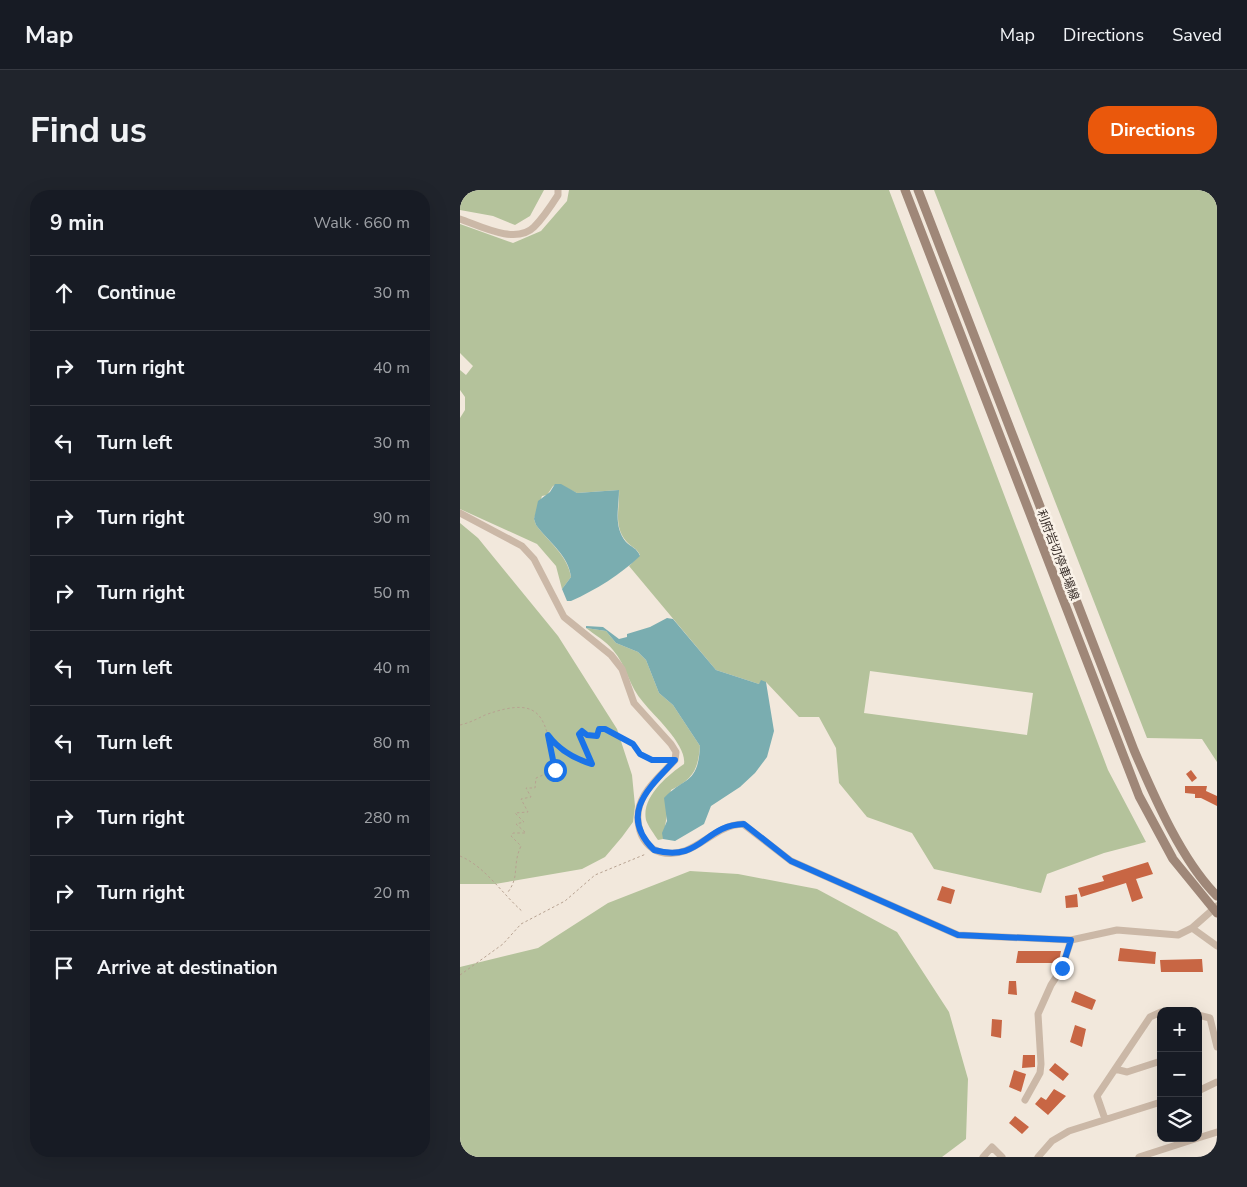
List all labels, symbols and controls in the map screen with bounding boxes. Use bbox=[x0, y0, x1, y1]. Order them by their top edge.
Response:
text: Map bbox=[25, 19, 73, 51]
text: Map bbox=[1000, 23, 1035, 47]
text: Directions bbox=[1063, 23, 1144, 47]
text: Saved bbox=[1172, 23, 1222, 47]
button: Directions bbox=[1088, 106, 1217, 154]
text: Find us bbox=[30, 107, 147, 154]
text: 9 min bbox=[50, 209, 104, 237]
text: Walk · 660 m bbox=[314, 212, 410, 234]
icon: ahead bbox=[50, 279, 78, 307]
text: Continue bbox=[97, 280, 176, 306]
text: 30 m bbox=[373, 282, 410, 304]
icon: right bbox=[50, 354, 78, 382]
text: Turn right bbox=[97, 355, 184, 381]
text: 40 m bbox=[373, 357, 410, 379]
icon: left bbox=[50, 429, 78, 457]
text: Turn left bbox=[97, 430, 172, 456]
text: 30 m bbox=[373, 432, 410, 454]
icon: right bbox=[50, 504, 78, 532]
text: Turn right bbox=[97, 505, 184, 531]
text: 90 m bbox=[373, 507, 410, 529]
street label: 利府岩切停車場線 bbox=[1033, 507, 1083, 603]
icon: right bbox=[50, 579, 78, 607]
text: Turn right bbox=[97, 580, 184, 606]
text: 50 m bbox=[373, 582, 410, 604]
icon: left bbox=[50, 654, 78, 682]
text: Turn left bbox=[97, 655, 172, 681]
text: 40 m bbox=[373, 657, 410, 679]
icon: left bbox=[50, 729, 78, 757]
text: Turn left bbox=[97, 730, 172, 756]
text: 80 m bbox=[373, 732, 410, 754]
route start bbox=[544, 759, 567, 782]
icon: right bbox=[50, 804, 78, 832]
text: Turn right bbox=[97, 805, 184, 831]
text: 280 m bbox=[363, 807, 410, 829]
icon: right bbox=[50, 879, 78, 907]
text: Turn right bbox=[97, 880, 184, 906]
text: 20 m bbox=[373, 882, 410, 904]
icon: arrive bbox=[50, 954, 78, 982]
text: Arrive at destination bbox=[97, 955, 278, 981]
route end bbox=[1051, 957, 1074, 980]
map controls bbox=[1157, 1007, 1202, 1142]
button: + bbox=[1157, 1007, 1202, 1052]
button: − bbox=[1157, 1052, 1202, 1097]
button: layers bbox=[1157, 1097, 1202, 1142]

